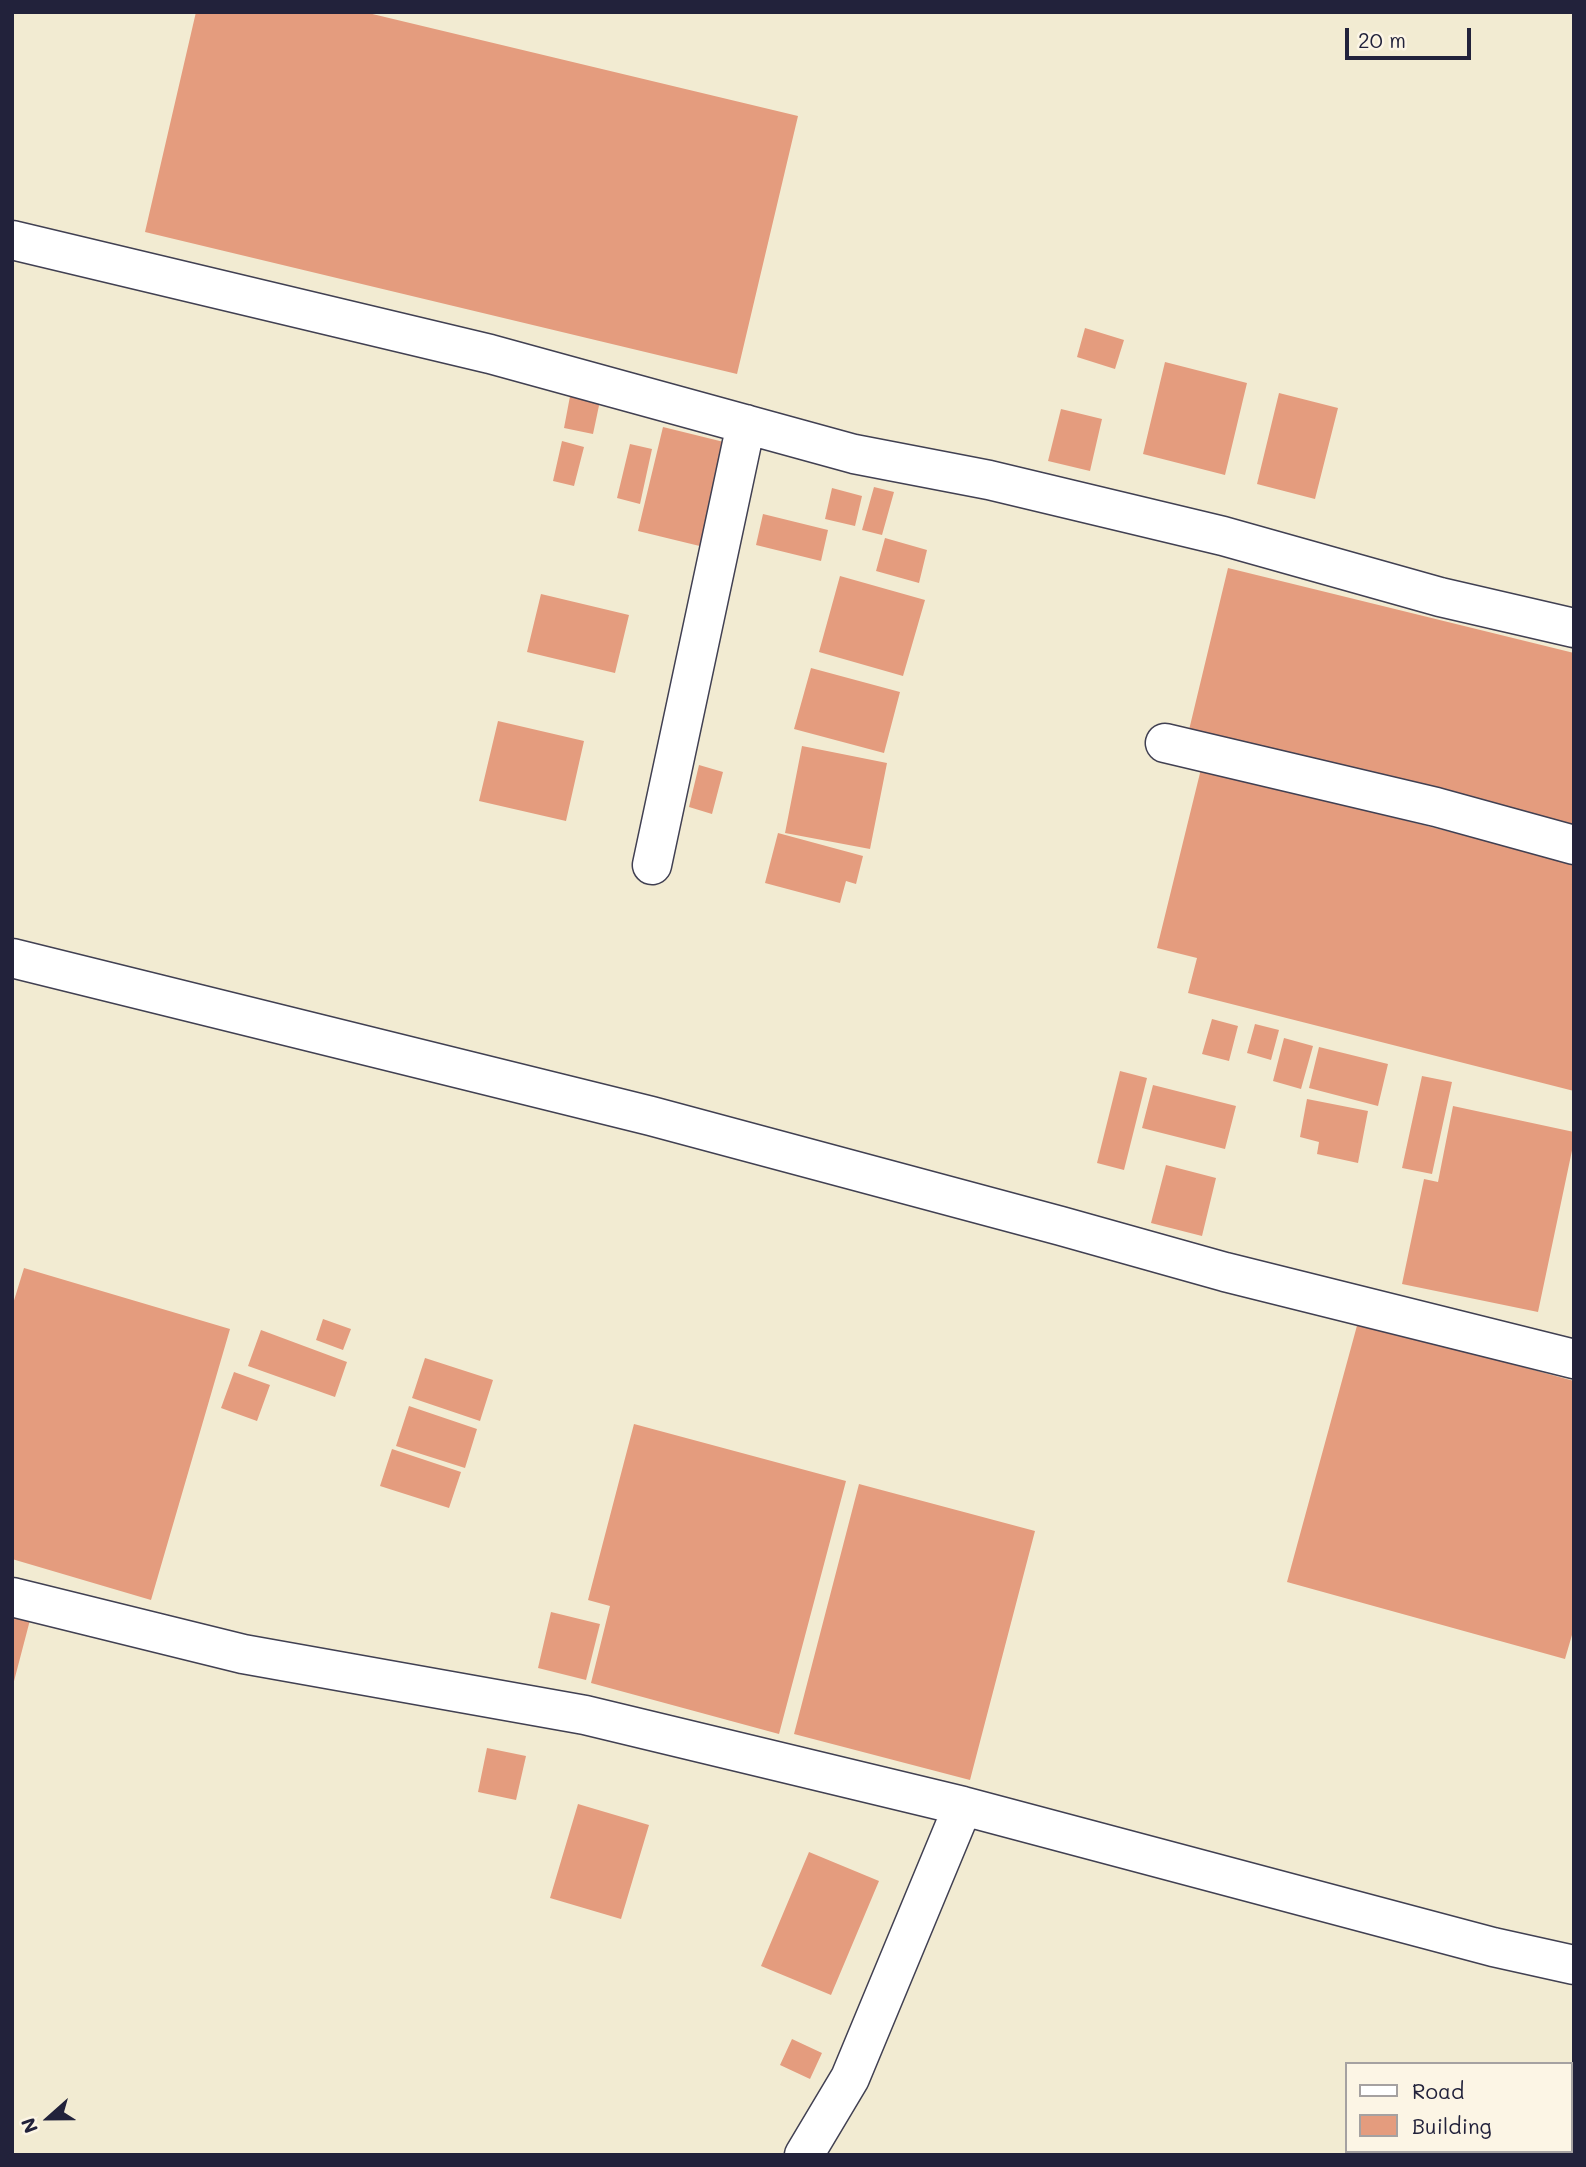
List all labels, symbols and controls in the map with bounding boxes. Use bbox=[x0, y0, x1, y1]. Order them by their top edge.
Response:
scale bar bbox=[1348, 14, 1474, 58]
text: 20 m bbox=[1358, 26, 1406, 53]
legend bbox=[1344, 2062, 1572, 2153]
text: Road bbox=[1412, 2077, 1464, 2104]
north arrow bbox=[14, 2083, 84, 2153]
text: Building bbox=[1412, 2112, 1492, 2139]
text: N bbox=[15, 2115, 43, 2137]

